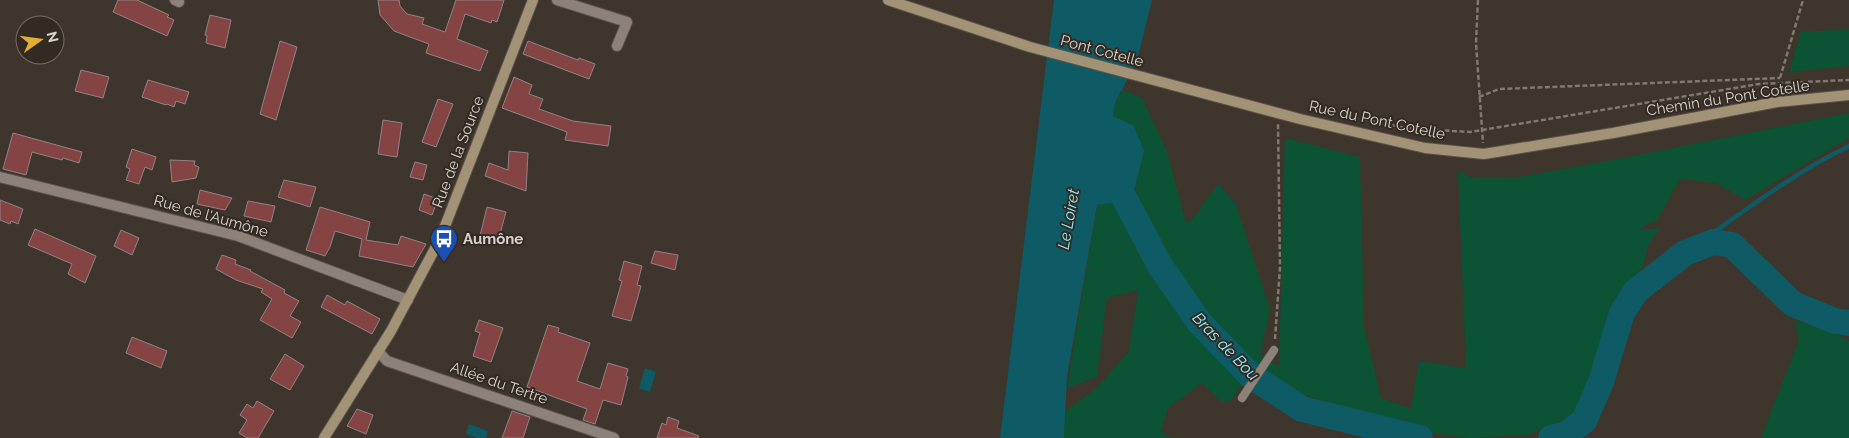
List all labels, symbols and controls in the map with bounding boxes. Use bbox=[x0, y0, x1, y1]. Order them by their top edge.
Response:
north arrow bbox=[15, 15, 65, 65]
text: N bbox=[44, 30, 62, 44]
street label: Pont Cotelle bbox=[1058, 31, 1146, 71]
street label: Chemin du Pont Cotelle bbox=[1645, 76, 1811, 120]
street label: Rue de la Source bbox=[428, 93, 488, 210]
street label: Rue du Pont Cotelle bbox=[1307, 97, 1447, 143]
water label: Le Loiret bbox=[1054, 187, 1083, 251]
street label: Rue de l'Aumône bbox=[152, 191, 270, 241]
bus stop icon: Aumône bbox=[429, 224, 459, 263]
place label: Aumône bbox=[463, 230, 523, 248]
water label: Bras de Bou bbox=[1189, 308, 1263, 384]
street label: Allée du Tertre bbox=[448, 358, 550, 408]

